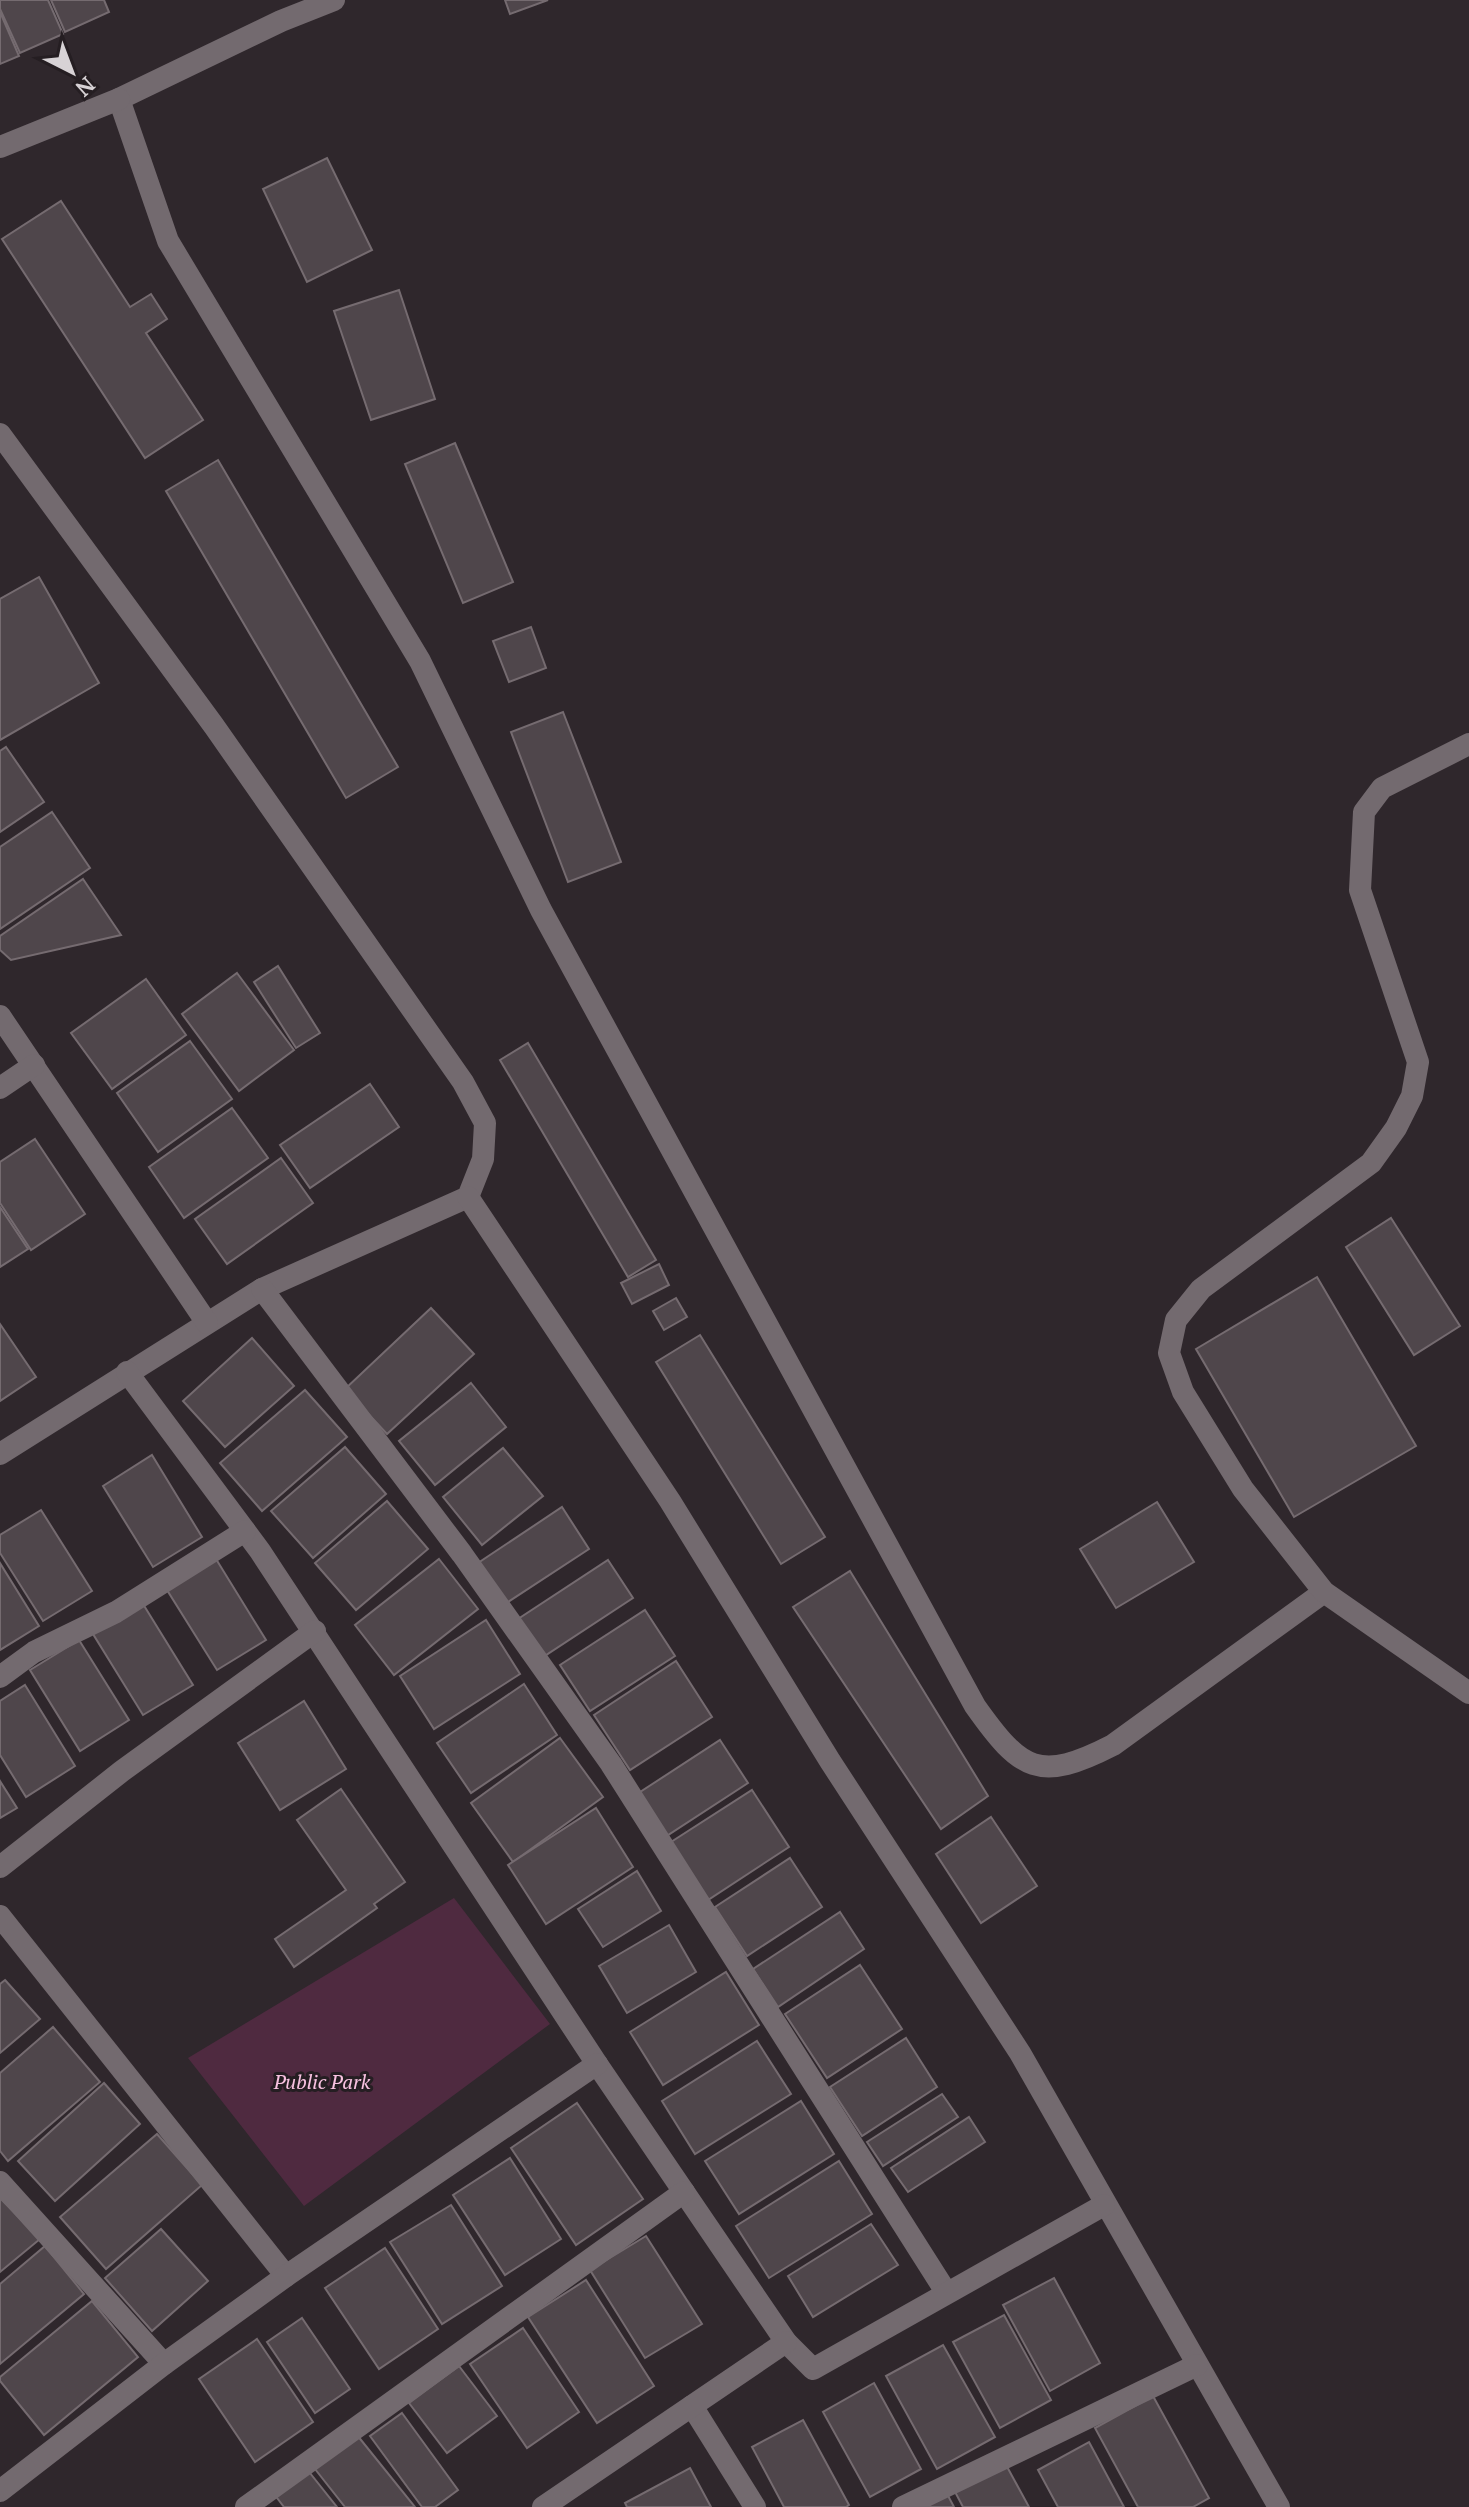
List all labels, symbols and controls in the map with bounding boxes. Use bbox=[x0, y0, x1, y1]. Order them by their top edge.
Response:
north arrow bbox=[32, 32, 112, 112]
text: N bbox=[70, 71, 102, 104]
park label: Public Park bbox=[273, 2068, 371, 2095]

